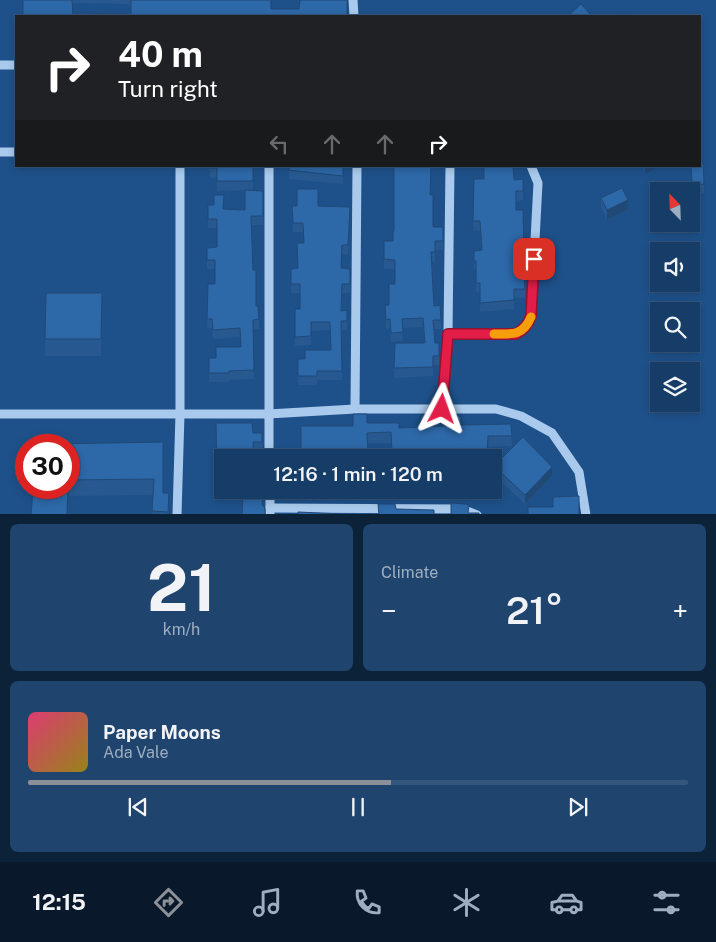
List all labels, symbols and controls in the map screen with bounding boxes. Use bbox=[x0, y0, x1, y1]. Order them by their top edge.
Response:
text: 40 m bbox=[118, 34, 203, 75]
icon: right bbox=[35, 35, 100, 100]
text: Turn right bbox=[118, 76, 218, 102]
icon: left bbox=[265, 130, 293, 158]
icon: ahead bbox=[318, 130, 346, 158]
icon: ahead bbox=[371, 130, 399, 158]
icon: right bbox=[424, 130, 452, 158]
north arrow bbox=[650, 182, 700, 232]
map controls bbox=[650, 182, 700, 412]
pin bbox=[513, 238, 555, 280]
button: sound bbox=[650, 242, 700, 292]
icon: arrive bbox=[520, 245, 548, 273]
button: search bbox=[650, 302, 700, 352]
button: layers bbox=[650, 362, 700, 412]
position arrow bbox=[415, 382, 467, 434]
speed limit sign: 30 bbox=[15, 434, 80, 499]
text: 12:16 · 1 min · 120 m bbox=[273, 463, 443, 485]
text: 21 bbox=[147, 549, 216, 626]
text: Climate bbox=[381, 563, 438, 582]
text: 21° bbox=[506, 588, 563, 633]
text: − bbox=[381, 594, 397, 627]
text: + bbox=[672, 594, 688, 627]
text: km/h bbox=[163, 620, 200, 639]
text: Paper Moons bbox=[103, 721, 221, 743]
text: Ada Vale bbox=[103, 743, 168, 762]
icon: previous bbox=[124, 793, 152, 821]
icon: pause bbox=[344, 793, 372, 821]
icon: next bbox=[564, 793, 592, 821]
icon: directions bbox=[151, 885, 186, 920]
icon: music bbox=[250, 885, 285, 920]
icon: phone bbox=[350, 885, 385, 920]
icon: climate bbox=[449, 885, 484, 920]
icon: car bbox=[549, 885, 584, 920]
icon: filters bbox=[649, 885, 684, 920]
text: 12:15 bbox=[32, 889, 86, 915]

